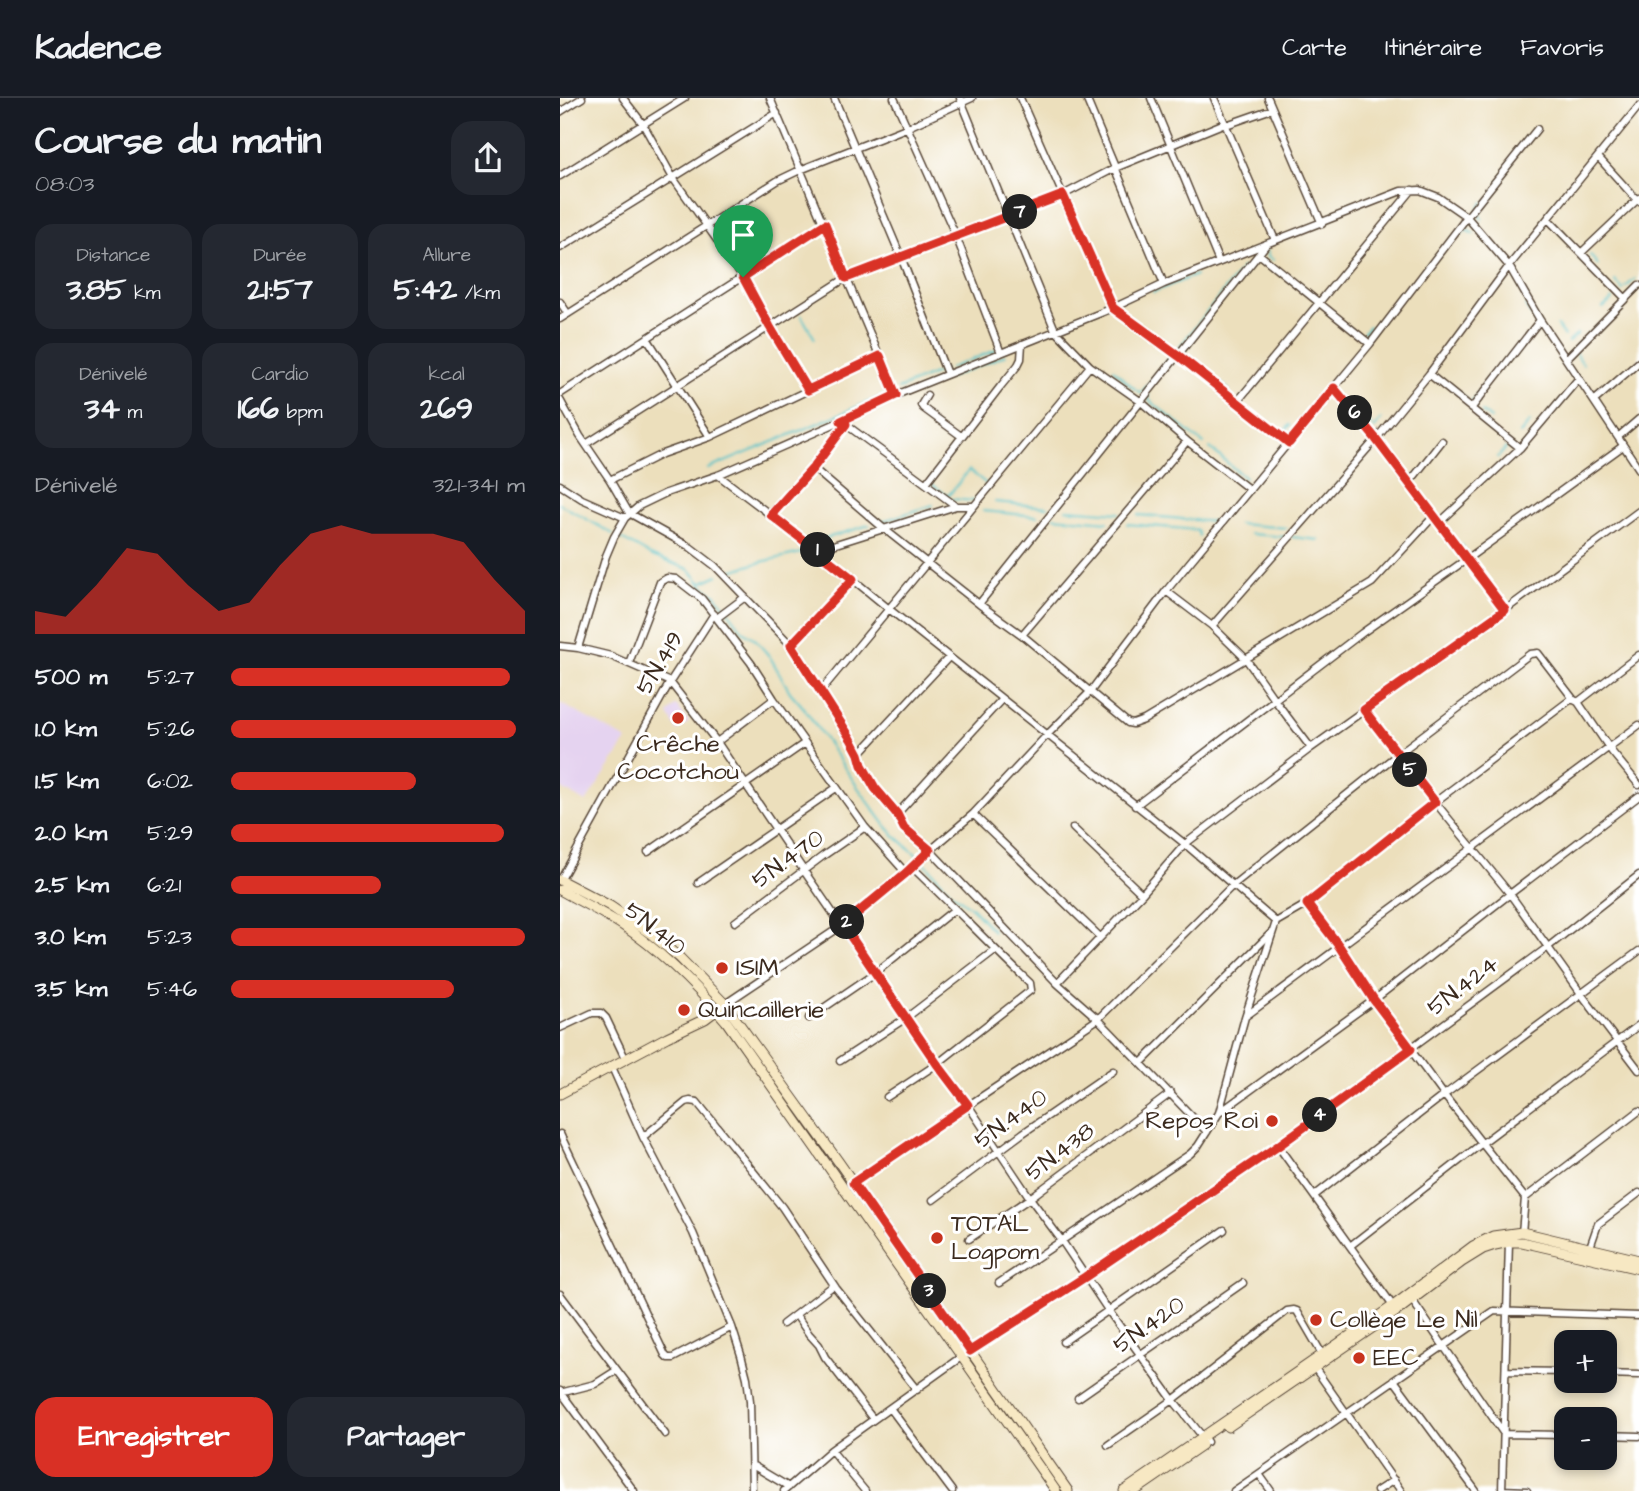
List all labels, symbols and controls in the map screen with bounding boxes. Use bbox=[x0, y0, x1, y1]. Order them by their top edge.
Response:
text: Kadence bbox=[35, 25, 162, 71]
text: Carte bbox=[1282, 31, 1347, 65]
text: Itinéraire bbox=[1385, 31, 1482, 65]
text: Favoris bbox=[1520, 31, 1604, 65]
text: Course du matin bbox=[35, 116, 321, 168]
button: share bbox=[451, 121, 525, 195]
text: 08:03 bbox=[35, 168, 94, 200]
pin: 7 bbox=[1002, 194, 1037, 230]
text: 7 bbox=[1014, 198, 1025, 225]
pin bbox=[713, 205, 773, 277]
icon: arrive bbox=[724, 216, 762, 254]
text: Distance bbox=[76, 242, 150, 269]
text: Durée bbox=[253, 242, 307, 269]
text: Allure bbox=[422, 242, 471, 269]
text: 3.85 bbox=[66, 269, 126, 311]
text: 21:57 bbox=[247, 269, 313, 311]
text: 5:42 bbox=[393, 269, 457, 311]
text: km bbox=[126, 280, 160, 307]
text: /km bbox=[457, 280, 500, 307]
text: Dénivelé bbox=[79, 361, 148, 388]
text: Cardio bbox=[252, 361, 308, 388]
text: kcal bbox=[428, 361, 465, 388]
text: 34 bbox=[84, 388, 120, 430]
text: 166 bbox=[237, 388, 279, 430]
text: 269 bbox=[420, 388, 473, 430]
pin: 6 bbox=[1338, 396, 1372, 430]
text: m bbox=[120, 399, 142, 426]
text: bpm bbox=[279, 399, 323, 426]
text: 6 bbox=[1349, 399, 1360, 426]
text: Dénivelé bbox=[35, 469, 118, 501]
text: 321–341 m bbox=[433, 469, 525, 501]
pin: 1 bbox=[800, 532, 836, 568]
text: 1 bbox=[816, 536, 819, 563]
street label: 5N.419 bbox=[628, 625, 692, 701]
text: 500 m bbox=[35, 661, 107, 693]
text: 5:27 bbox=[147, 661, 194, 693]
marker: Crêche Cocotchou bbox=[670, 710, 686, 726]
text: 1.0 km bbox=[35, 713, 97, 745]
text: 5:26 bbox=[147, 713, 195, 745]
place label: Crêche Cocotchou bbox=[617, 727, 739, 789]
pin: 5 bbox=[1392, 752, 1428, 788]
text: 5 bbox=[1403, 756, 1416, 783]
text: 1.5 km bbox=[35, 765, 99, 797]
text: 6:02 bbox=[147, 765, 193, 797]
text: 2.0 km bbox=[35, 817, 107, 849]
text: 5:29 bbox=[147, 817, 193, 849]
street label: 5N.470 bbox=[745, 821, 831, 897]
text: 2.5 km bbox=[35, 869, 109, 901]
text: 6:21 bbox=[147, 869, 181, 901]
street label: 5N.410 bbox=[617, 894, 693, 964]
pin: 2 bbox=[830, 904, 864, 940]
text: 2 bbox=[841, 908, 852, 935]
text: 3.0 km bbox=[35, 921, 106, 953]
text: 5:23 bbox=[147, 921, 192, 953]
street label: 5N.424 bbox=[1420, 948, 1506, 1024]
place label: ISIM bbox=[736, 951, 779, 985]
marker: ISIM bbox=[714, 960, 730, 976]
text: 3.5 km bbox=[35, 973, 107, 1005]
text: 5:46 bbox=[147, 973, 197, 1005]
place label: Quincaillerie bbox=[698, 993, 824, 1027]
marker: Quincaillerie bbox=[676, 1002, 692, 1018]
street label: 5N.440 bbox=[967, 1081, 1055, 1157]
pin: 4 bbox=[1302, 1098, 1338, 1132]
text: 4 bbox=[1313, 1101, 1326, 1128]
place label: Repos Roi bbox=[1145, 1104, 1258, 1138]
marker: Repos Roi bbox=[1264, 1113, 1280, 1129]
street label: 5N.438 bbox=[1018, 1114, 1102, 1190]
place label: TOTAL Logpom bbox=[951, 1207, 1039, 1270]
marker: TOTAL Logpom bbox=[929, 1230, 945, 1246]
pin: 3 bbox=[912, 1274, 946, 1308]
text: 3 bbox=[924, 1277, 933, 1304]
street label: 5N.420 bbox=[1106, 1288, 1192, 1362]
place label: Collège Le Nil bbox=[1330, 1303, 1478, 1338]
marker: Collège Le Nil bbox=[1308, 1312, 1324, 1328]
map controls bbox=[1554, 1330, 1617, 1470]
button: + bbox=[1554, 1330, 1617, 1393]
place label: EEC bbox=[1373, 1341, 1418, 1375]
marker: EEC bbox=[1351, 1350, 1367, 1366]
button: Enregistrer bbox=[35, 1397, 273, 1477]
button: Partager bbox=[287, 1397, 525, 1477]
button: − bbox=[1554, 1407, 1617, 1470]

